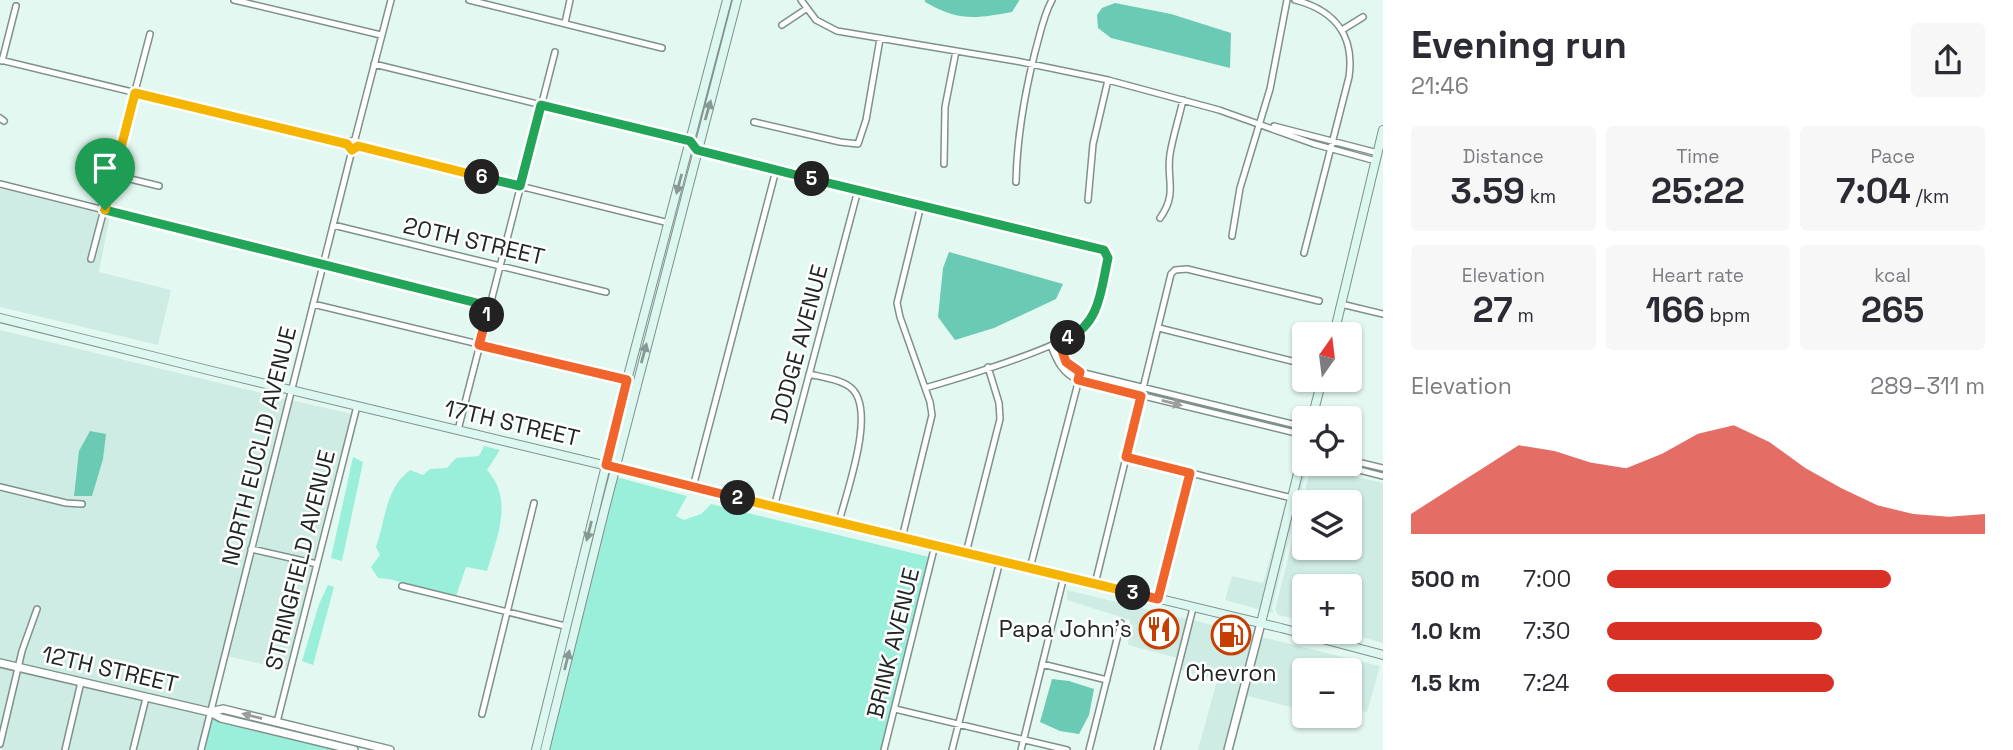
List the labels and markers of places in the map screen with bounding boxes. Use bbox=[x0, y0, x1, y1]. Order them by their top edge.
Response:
pin bbox=[75, 138, 135, 210]
pin: 6 bbox=[464, 160, 500, 194]
pin: 5 bbox=[794, 162, 830, 196]
pin: 1 bbox=[470, 298, 504, 332]
pin: 4 bbox=[1050, 320, 1086, 356]
pin: 2 bbox=[720, 480, 756, 516]
pin: 3 bbox=[1116, 576, 1150, 610]
restaurant icon: Papa John's bbox=[1138, 608, 1180, 650]
place label: Papa John's bbox=[999, 614, 1132, 644]
fuel station icon: Chevron bbox=[1210, 614, 1252, 656]
place label: Chevron bbox=[1186, 658, 1276, 688]

